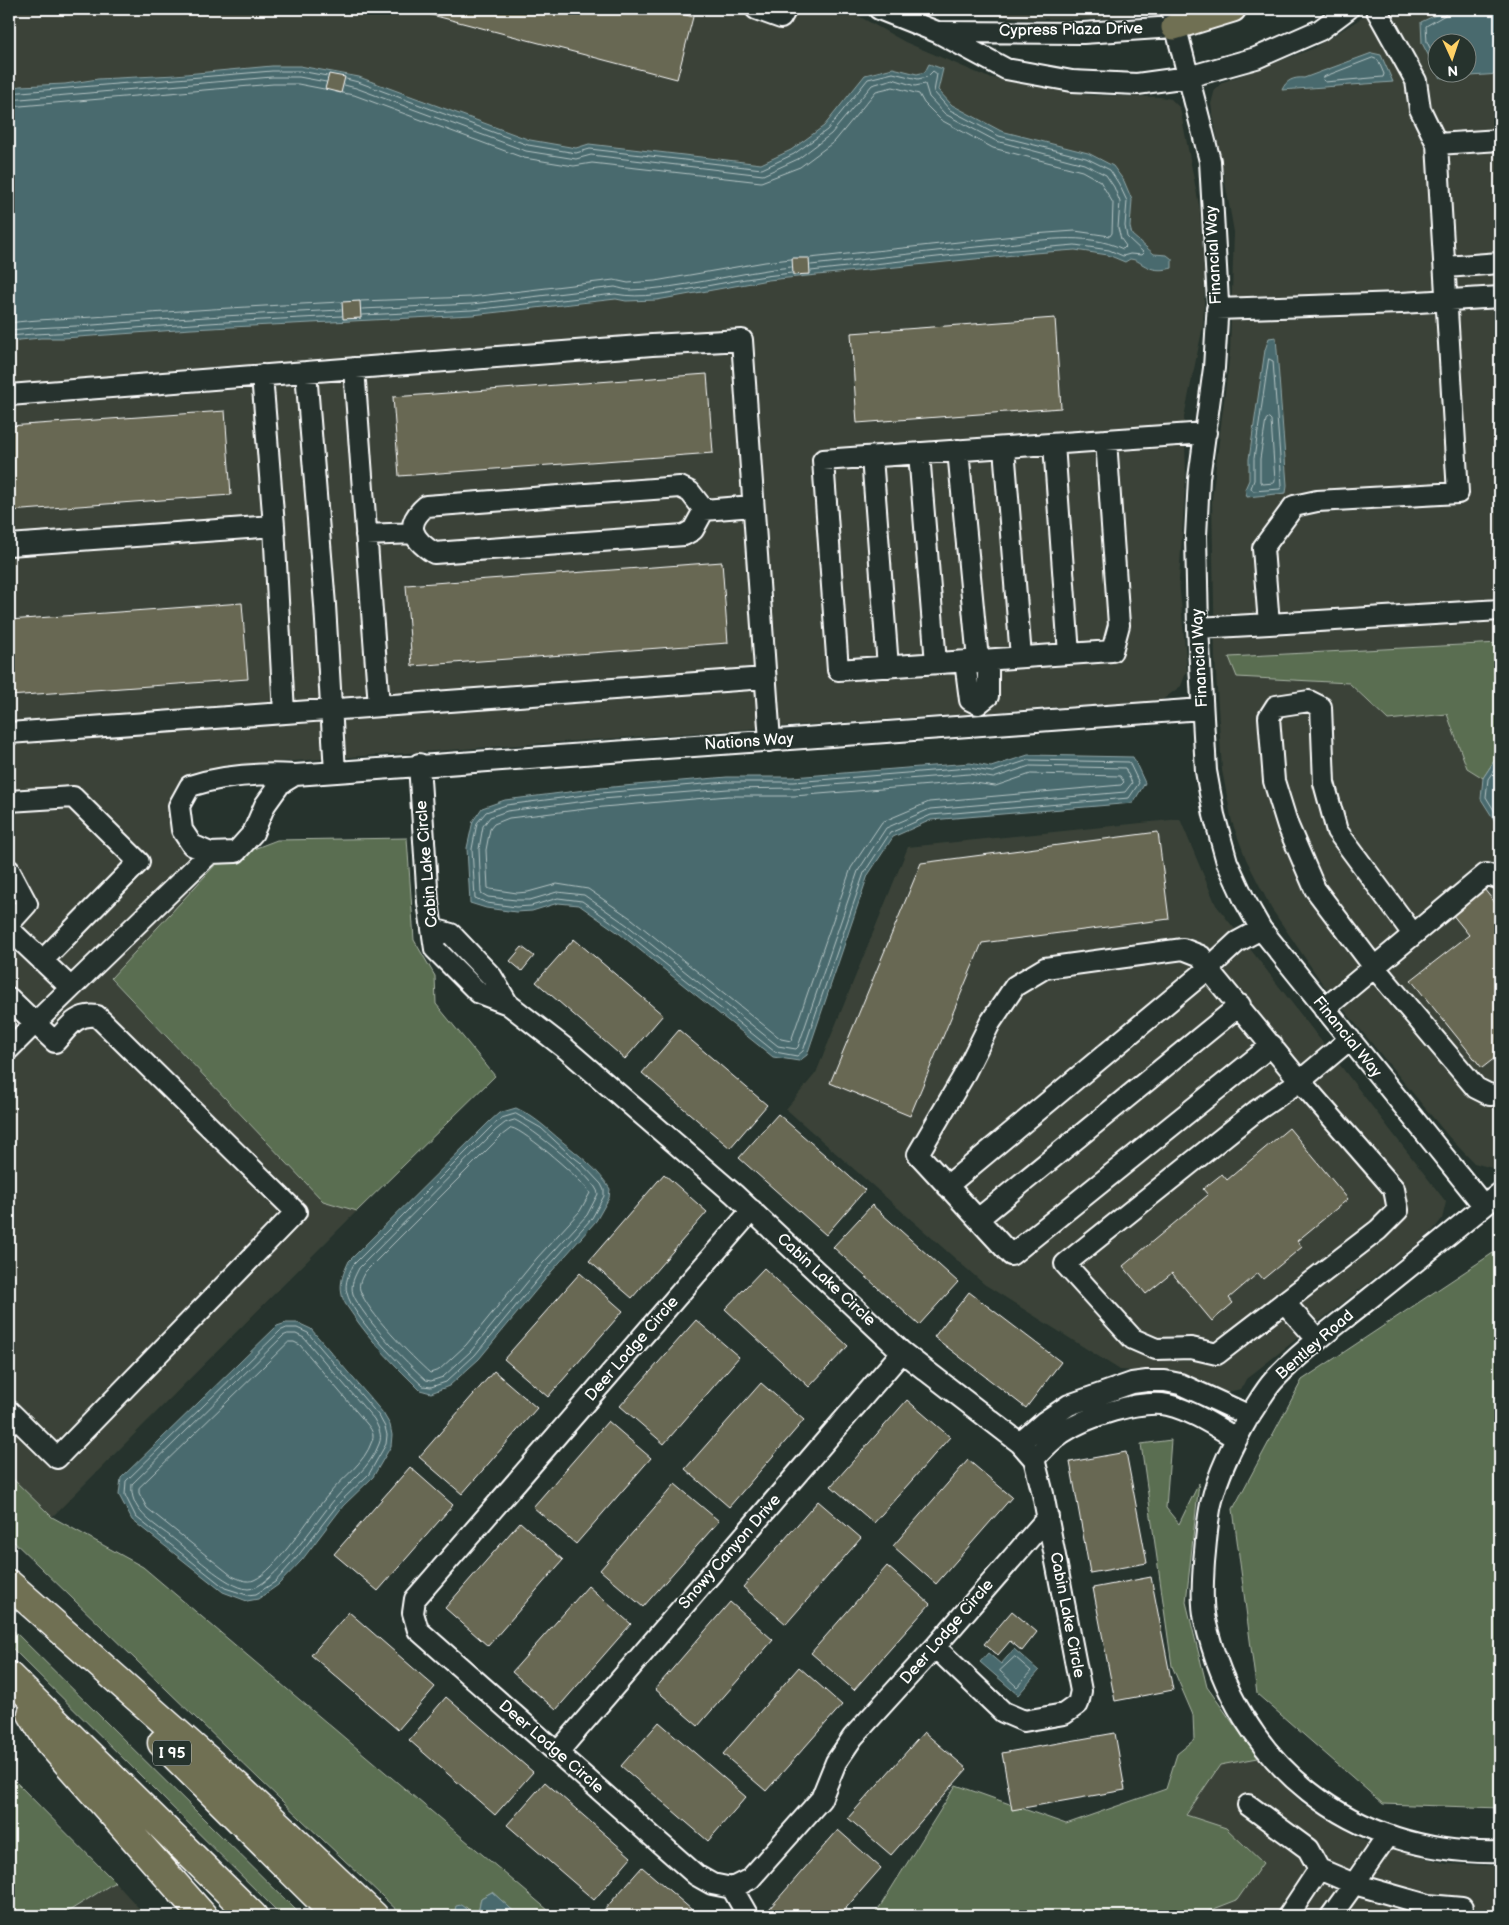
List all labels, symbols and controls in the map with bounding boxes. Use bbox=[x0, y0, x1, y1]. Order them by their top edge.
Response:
street label: Cypress Plaza Drive bbox=[999, 19, 1144, 41]
north arrow bbox=[1426, 32, 1476, 82]
text: N bbox=[1447, 62, 1458, 79]
street label: Financial Way bbox=[1202, 204, 1226, 305]
street label: Financial Way bbox=[1188, 607, 1212, 708]
street label: Nations Way bbox=[704, 729, 795, 755]
street label: Cabin Lake Circle bbox=[412, 799, 442, 928]
street label: Financial Way bbox=[1308, 993, 1386, 1082]
street label: Cabin Lake Circle bbox=[773, 1230, 880, 1331]
street label: Deer Lodge Circle bbox=[581, 1292, 683, 1405]
street label: Bentley Road bbox=[1272, 1306, 1358, 1384]
street label: Snowy Canyon Drive bbox=[675, 1490, 785, 1613]
street label: Cabin Lake Circle bbox=[1045, 1551, 1089, 1680]
street label: Deer Lodge Circle bbox=[896, 1575, 998, 1688]
street label: Deer Lodge Circle bbox=[495, 1696, 608, 1798]
road number: I 95 bbox=[153, 1740, 191, 1766]

